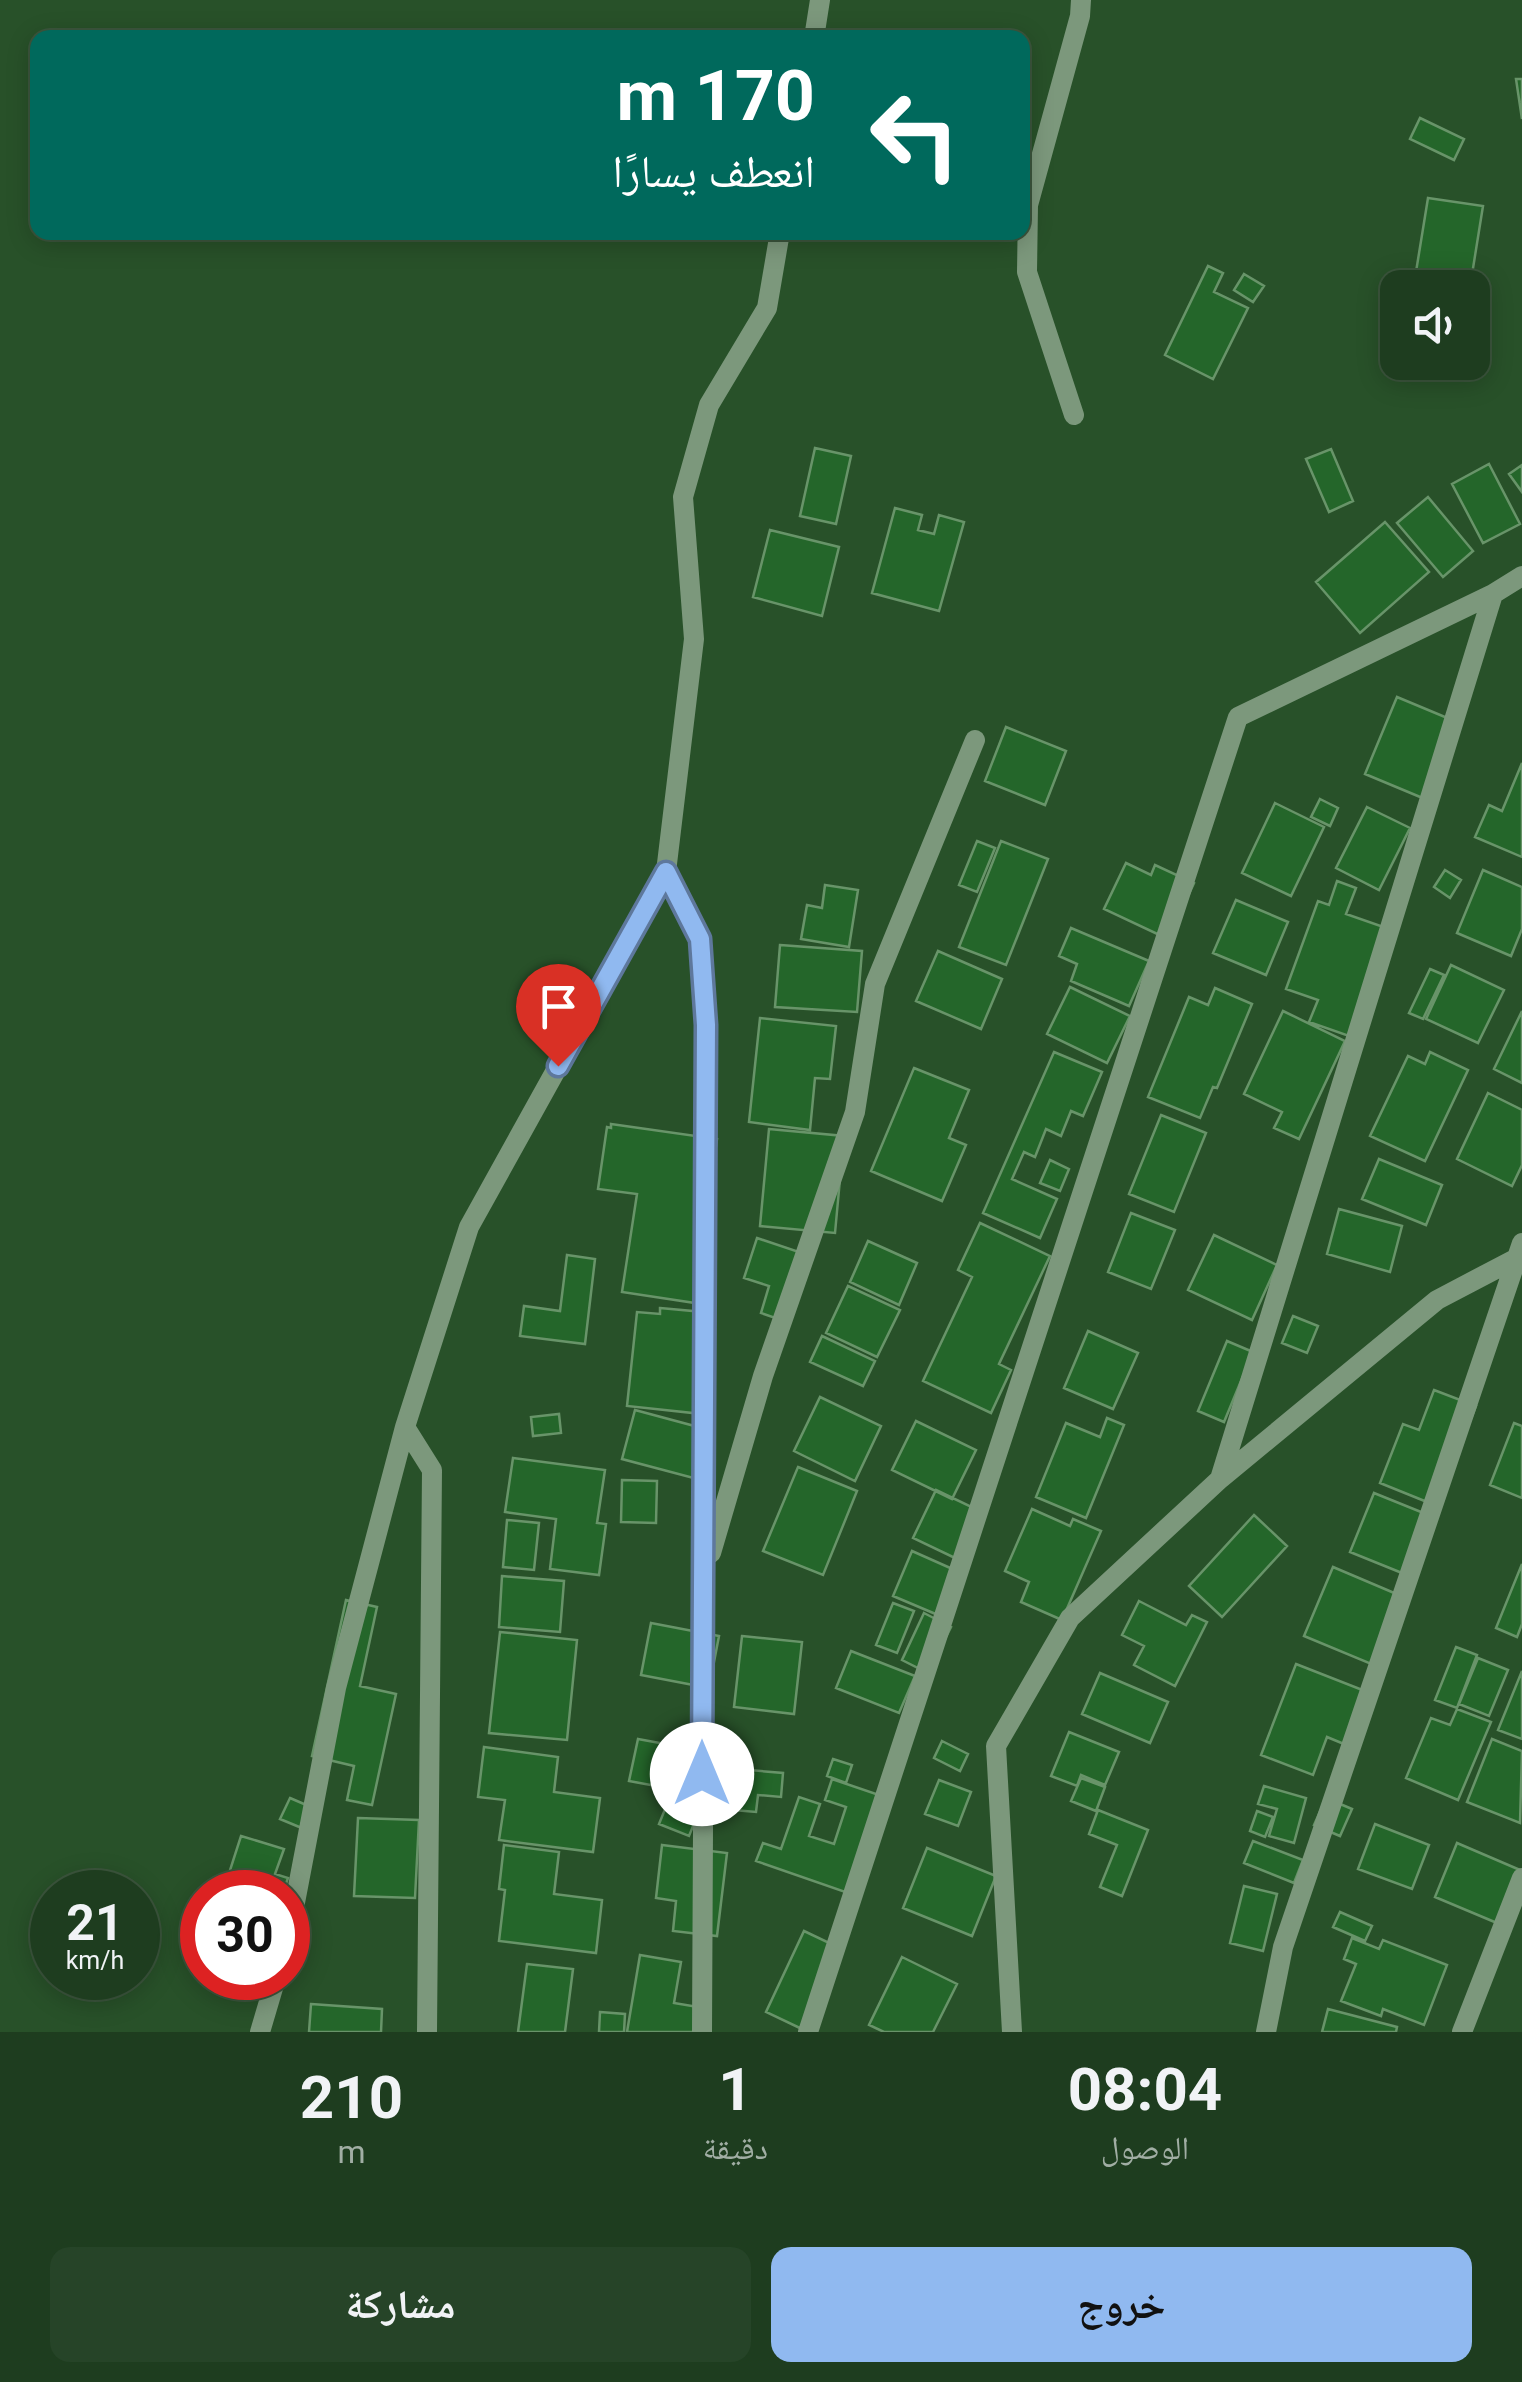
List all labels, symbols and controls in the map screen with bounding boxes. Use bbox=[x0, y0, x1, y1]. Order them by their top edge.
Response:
text: 170 m bbox=[616, 55, 815, 137]
icon: left bbox=[850, 70, 980, 200]
text: انعطف يسارًا bbox=[612, 145, 815, 198]
map controls bbox=[1380, 270, 1490, 380]
button: sound bbox=[1380, 270, 1490, 380]
pin bbox=[516, 964, 601, 1067]
icon: arrive bbox=[531, 979, 586, 1034]
position arrow bbox=[650, 1722, 754, 1826]
speed limit sign: 30 bbox=[180, 1870, 310, 2000]
text: 21 bbox=[66, 1894, 124, 1952]
text: km/h bbox=[66, 1946, 124, 1975]
text: 1 bbox=[718, 2054, 753, 2125]
text: 08:04 bbox=[1068, 2054, 1222, 2125]
text: 210 bbox=[300, 2062, 403, 2133]
text: دقيقة bbox=[703, 2129, 768, 2167]
text: الوصول bbox=[1101, 2129, 1189, 2167]
text: m bbox=[337, 2133, 365, 2171]
button: مشاركة bbox=[50, 2247, 751, 2362]
button: خروج bbox=[771, 2247, 1472, 2362]

